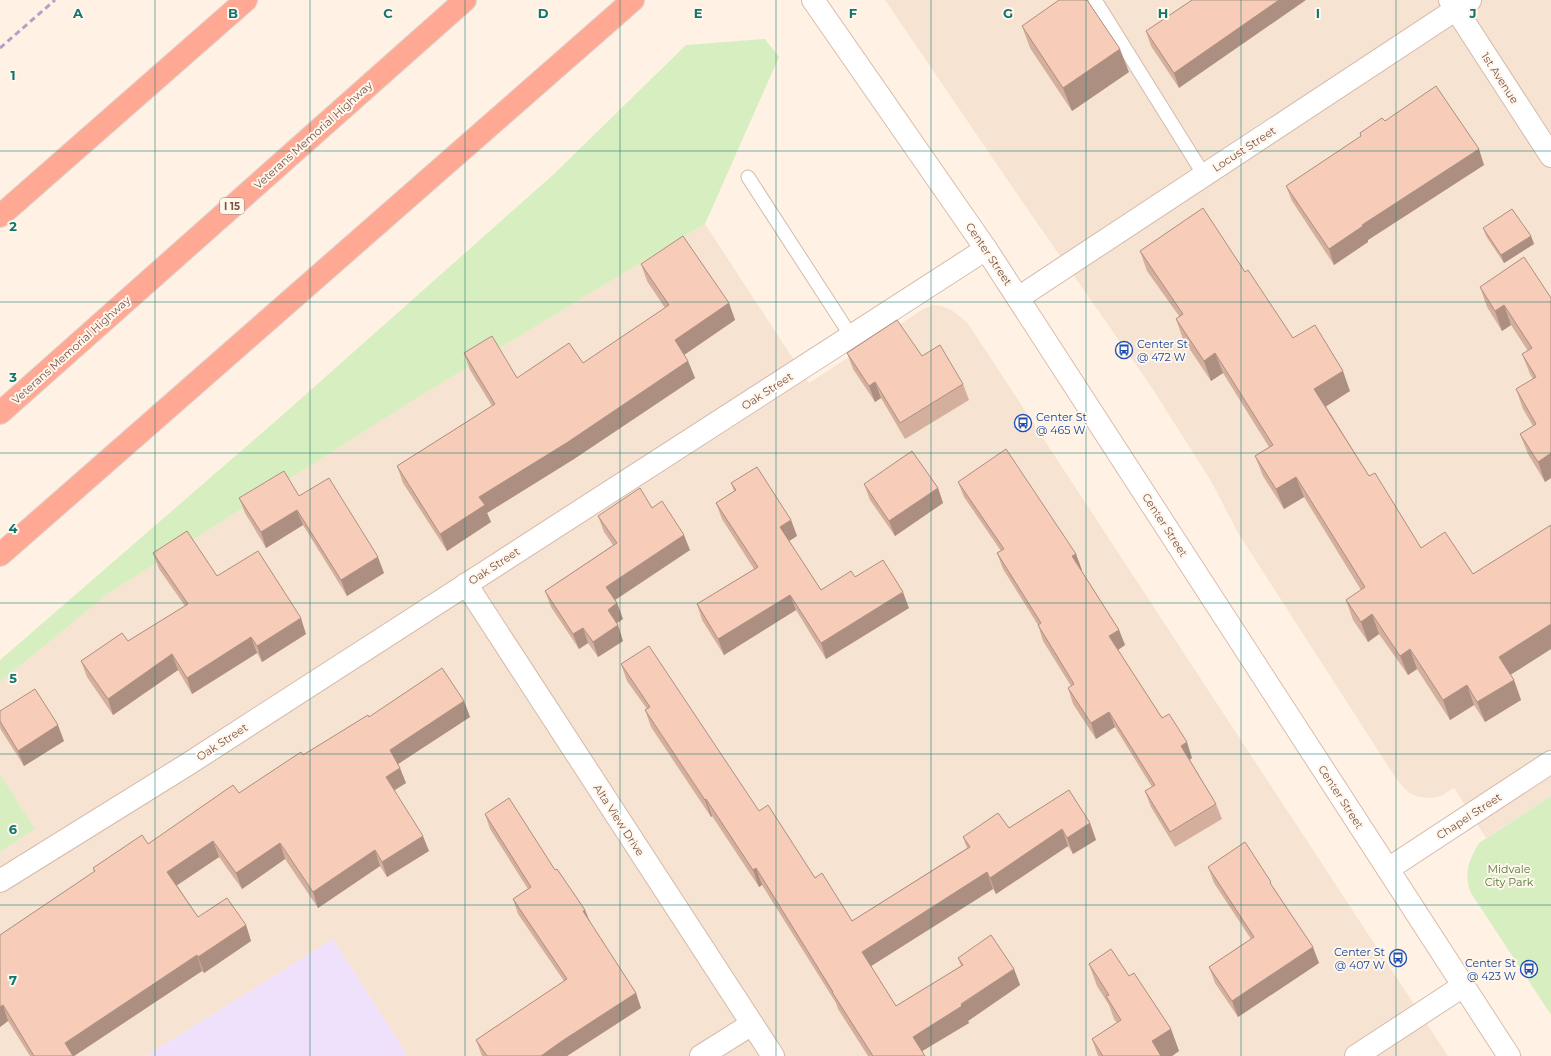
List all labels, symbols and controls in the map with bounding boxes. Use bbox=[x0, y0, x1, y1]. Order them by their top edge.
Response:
text: A bbox=[72, 5, 84, 21]
text: B bbox=[228, 5, 238, 21]
text: C bbox=[383, 5, 393, 21]
text: D bbox=[538, 5, 549, 21]
text: E bbox=[694, 5, 703, 21]
text: F bbox=[849, 5, 857, 21]
text: G bbox=[1003, 5, 1013, 21]
text: H bbox=[1158, 5, 1168, 21]
text: I bbox=[1316, 5, 1320, 21]
text: J bbox=[1468, 5, 1477, 21]
street label: 1st Avenue bbox=[1478, 50, 1522, 107]
text: 1 bbox=[10, 67, 16, 83]
street label: Veterans Memorial Highway bbox=[251, 78, 375, 192]
street label: Locust Street bbox=[1210, 123, 1279, 175]
road number: I 15 bbox=[220, 198, 244, 214]
text: 2 bbox=[9, 218, 17, 234]
street label: Center Street bbox=[963, 220, 1016, 289]
street label: Veterans Memorial Highway bbox=[9, 293, 133, 407]
place label: Center St @ 472 W bbox=[1137, 337, 1189, 364]
bus stop icon: Center St @ 472 W bbox=[1114, 340, 1134, 360]
text: 3 bbox=[8, 369, 17, 385]
street label: Oak Street bbox=[739, 369, 796, 413]
place label: Center St @ 465 W bbox=[1036, 410, 1088, 437]
bus stop icon: Center St @ 465 W bbox=[1013, 413, 1033, 433]
street label: Center Street bbox=[1139, 491, 1191, 560]
text: 4 bbox=[9, 520, 18, 536]
street label: Oak Street bbox=[466, 544, 523, 588]
text: 5 bbox=[9, 670, 17, 686]
street label: Oak Street bbox=[194, 720, 251, 764]
street label: Center Street bbox=[1315, 763, 1367, 832]
street label: Alta View Drive bbox=[591, 782, 648, 859]
street label: Chapel Street bbox=[1434, 789, 1505, 842]
text: 6 bbox=[9, 821, 18, 837]
park label: Midvale City Park bbox=[1485, 862, 1534, 889]
place label: Center St @ 407 W bbox=[1334, 945, 1386, 972]
bus stop icon: Center St @ 407 W bbox=[1388, 948, 1408, 968]
place label: Center St @ 423 W bbox=[1465, 956, 1517, 983]
bus stop icon: Center St @ 423 W bbox=[1519, 959, 1539, 979]
text: 7 bbox=[9, 972, 17, 988]

